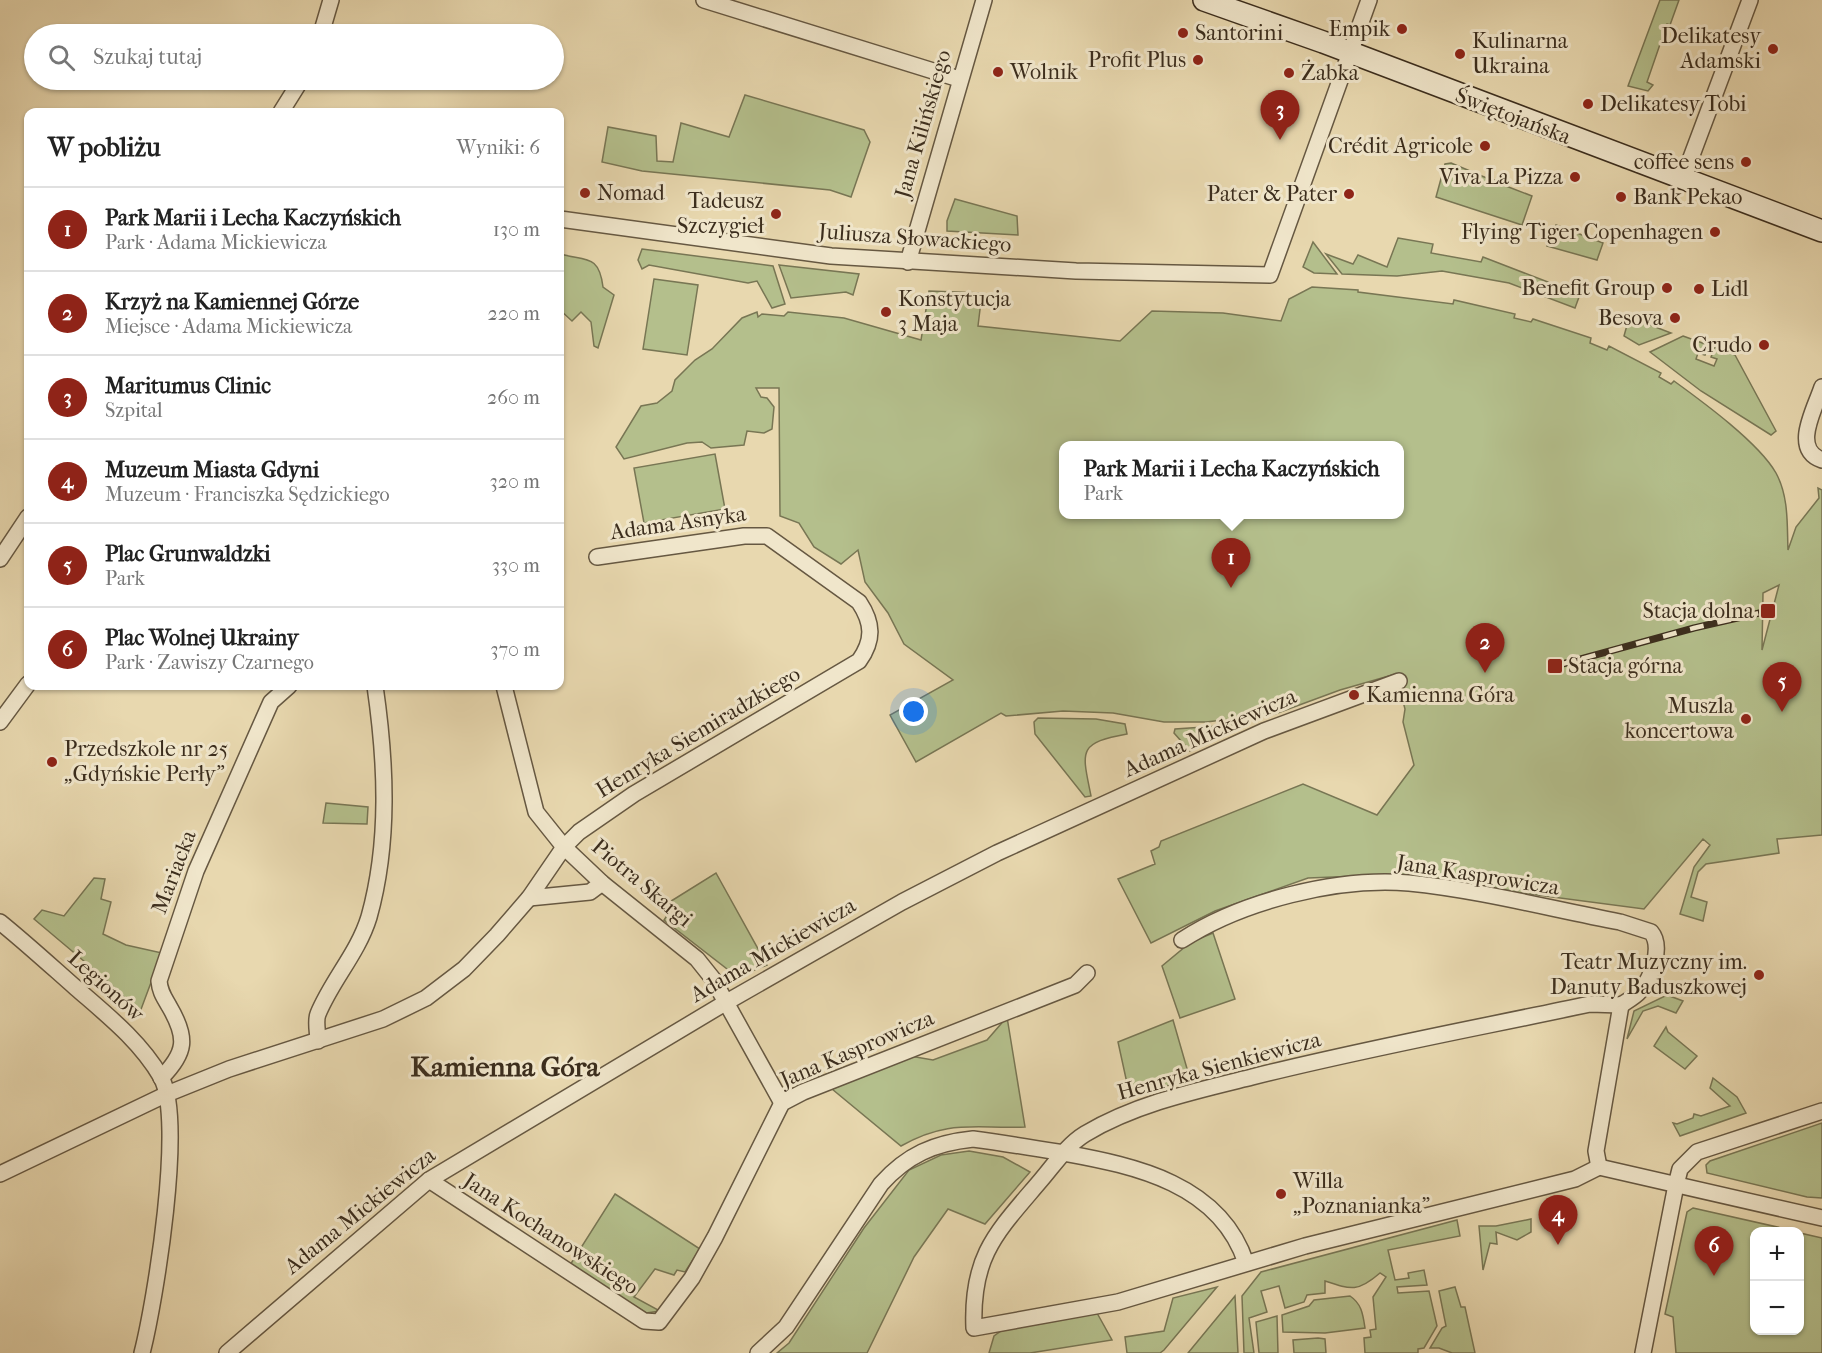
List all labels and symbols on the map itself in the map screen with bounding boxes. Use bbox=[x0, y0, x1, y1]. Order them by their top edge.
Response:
place label: Empik bbox=[1329, 16, 1391, 42]
place label: Santorini bbox=[1195, 20, 1284, 46]
marker: Empik bbox=[1395, 22, 1409, 36]
place label: Delikatesy Adamski bbox=[1661, 23, 1762, 74]
marker: Santorini bbox=[1176, 26, 1190, 40]
place label: Kulinarna Ukraina bbox=[1472, 28, 1569, 79]
marker: Delikatesy Adamski bbox=[1766, 42, 1780, 56]
street label: Jana Kilińskiego bbox=[889, 47, 957, 203]
place label: Profit Plus bbox=[1088, 47, 1186, 73]
marker: Kulinarna Ukraina bbox=[1453, 47, 1467, 61]
marker: Profit Plus bbox=[1191, 53, 1205, 67]
place label: Wolnik bbox=[1009, 59, 1078, 85]
place label: Żabka bbox=[1301, 59, 1360, 86]
marker: Wolnik bbox=[991, 65, 1005, 79]
marker: Żabka bbox=[1282, 66, 1296, 80]
street label: Świętojańska bbox=[1452, 81, 1576, 150]
pin: 3 bbox=[1260, 90, 1300, 140]
place label: Delikatesy Tobi bbox=[1600, 91, 1747, 117]
marker: Delikatesy Tobi bbox=[1581, 97, 1595, 111]
place label: Crédit Agricole bbox=[1328, 133, 1473, 159]
marker: Crédit Agricole bbox=[1478, 139, 1492, 153]
place label: coffee sens bbox=[1634, 149, 1734, 175]
marker: coffee sens bbox=[1739, 155, 1753, 169]
place label: Viva La Pizza bbox=[1438, 164, 1564, 190]
marker: Viva La Pizza bbox=[1568, 170, 1582, 184]
place label: Nomad bbox=[597, 180, 666, 206]
place label: Pater & Pater bbox=[1207, 181, 1338, 207]
place label: Bank Pekao bbox=[1633, 184, 1743, 210]
marker: Nomad bbox=[578, 186, 592, 200]
marker: Pater & Pater bbox=[1342, 187, 1356, 201]
place label: Tadeusz Szczygieł bbox=[677, 188, 765, 239]
marker: Bank Pekao bbox=[1614, 190, 1628, 204]
marker: Tadeusz Szczygieł bbox=[769, 207, 783, 221]
street label: Juliusza Słowackiego bbox=[816, 218, 1012, 258]
place label: Flying Tiger Copenhagen bbox=[1461, 219, 1703, 245]
marker: Flying Tiger Copenhagen bbox=[1708, 225, 1722, 239]
place label: Benefit Group bbox=[1521, 275, 1655, 301]
place label: Lidl bbox=[1711, 276, 1749, 302]
marker: Benefit Group bbox=[1660, 281, 1674, 295]
marker: Lidl bbox=[1692, 282, 1706, 296]
place label: Konstytucja 3 Maja bbox=[898, 286, 1012, 337]
marker: Konstytucja 3 Maja bbox=[879, 305, 893, 319]
place label: Besova bbox=[1598, 305, 1664, 331]
marker: Besova bbox=[1668, 311, 1682, 325]
place label: Crudo bbox=[1692, 332, 1752, 358]
marker: Crudo bbox=[1757, 338, 1771, 352]
street label: Adama Asnyka bbox=[607, 500, 748, 546]
pin: 1 bbox=[1212, 538, 1250, 588]
place label: Stacja dolna bbox=[1642, 598, 1755, 624]
marker: Stacja dolna bbox=[1759, 602, 1777, 620]
pin: 2 bbox=[1466, 624, 1504, 673]
place label: Stacja górna bbox=[1568, 653, 1683, 679]
marker: Stacja górna bbox=[1546, 657, 1564, 675]
street label: Henryka Siemiradzkiego bbox=[591, 661, 805, 803]
pin: 5 bbox=[1762, 662, 1802, 712]
place label: Kamienna Góra bbox=[1366, 682, 1515, 708]
street label: Adama Mickiewicza bbox=[1119, 683, 1301, 783]
marker: Kamienna Góra bbox=[1347, 688, 1361, 702]
place label: Muszla koncertowa bbox=[1624, 693, 1735, 744]
your location bbox=[899, 697, 928, 726]
marker: Muszla koncertowa bbox=[1739, 712, 1753, 726]
place label: Przedszkole nr 25 „Gdyńskie Perły” bbox=[64, 736, 228, 787]
marker: Przedszkole nr 25 „Gdyńskie Perły” bbox=[45, 755, 59, 769]
street label: Mariacka bbox=[146, 826, 202, 917]
street label: Piotra Skargi bbox=[586, 833, 698, 933]
street label: Jana Kasprowicza bbox=[1393, 849, 1562, 901]
street label: Adama Mickiewicza bbox=[685, 892, 861, 1008]
street label: Legionów bbox=[63, 945, 150, 1027]
place label: Teatr Muzyczny im. Danuty Baduszkowej bbox=[1550, 949, 1747, 1000]
marker: Teatr Muzyczny im. Danuty Baduszkowej bbox=[1752, 968, 1766, 982]
street label: Jana Kasprowicza bbox=[774, 1005, 938, 1094]
street label: Henryka Sienkiewicza bbox=[1114, 1026, 1324, 1106]
district label: Kamienna Góra bbox=[411, 1050, 601, 1083]
street label: Adama Mickiewicza bbox=[279, 1142, 441, 1280]
street label: Jana Kochanowskiego bbox=[457, 1167, 644, 1300]
place label: Willa „Poznanianka” bbox=[1292, 1168, 1430, 1219]
marker: Willa „Poznanianka” bbox=[1274, 1187, 1288, 1201]
pin: 4 bbox=[1538, 1196, 1578, 1245]
pin: 6 bbox=[1694, 1226, 1734, 1276]

